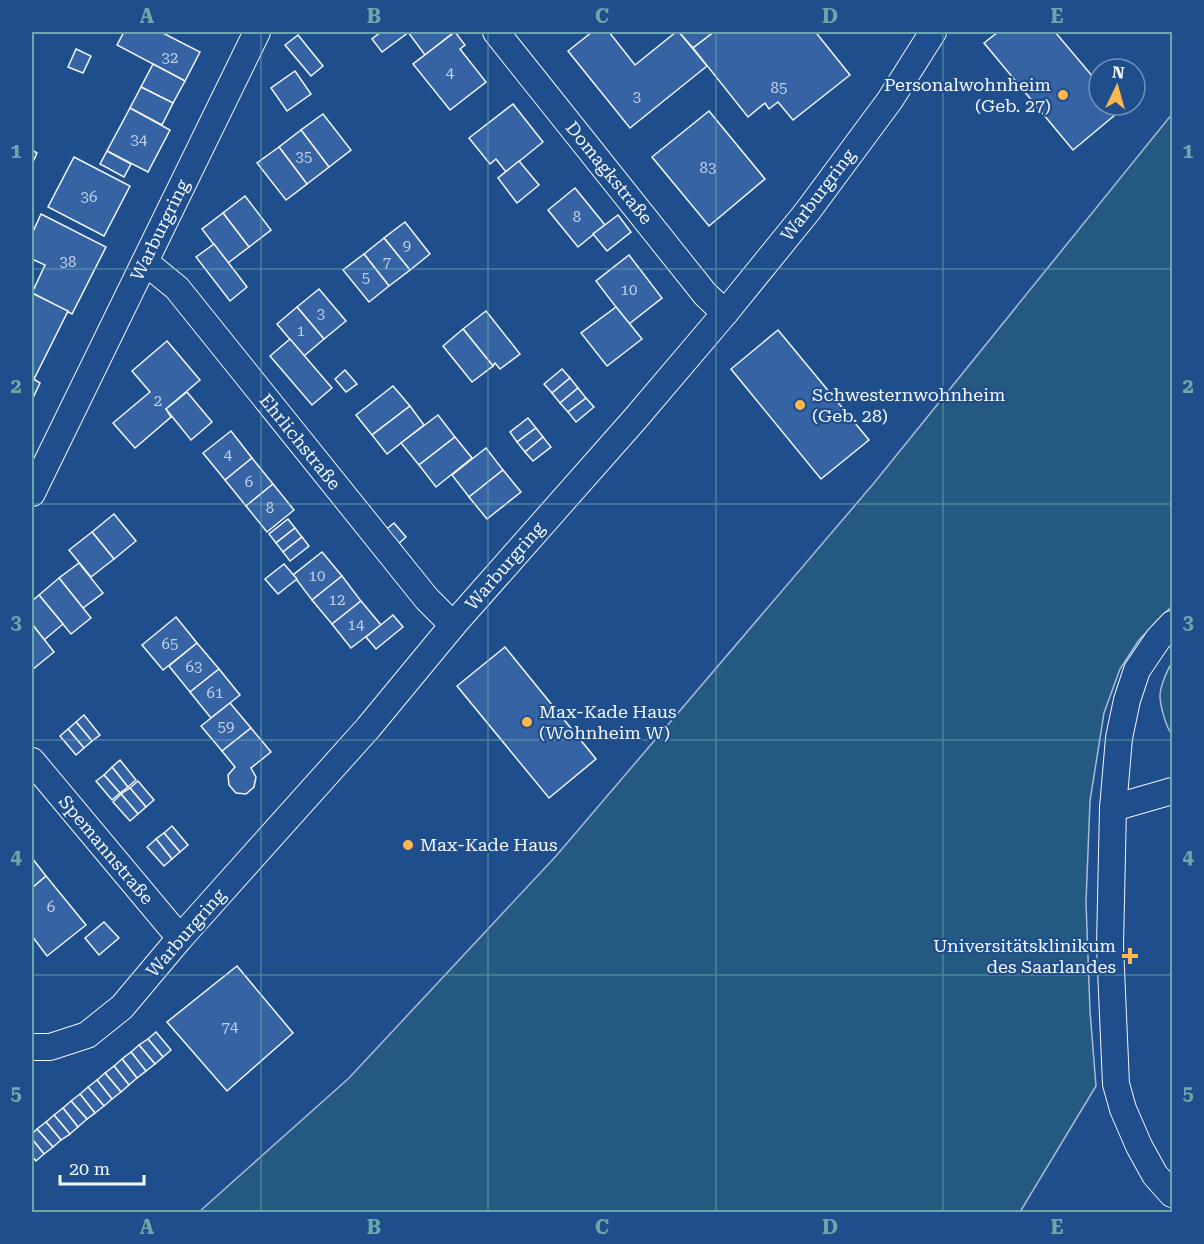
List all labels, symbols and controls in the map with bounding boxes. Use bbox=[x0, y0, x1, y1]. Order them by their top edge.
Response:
text: A bbox=[140, 4, 155, 28]
text: B bbox=[367, 4, 381, 28]
text: C bbox=[595, 4, 609, 28]
text: D bbox=[822, 4, 838, 28]
text: E bbox=[1051, 4, 1064, 28]
house number: 32 bbox=[162, 49, 178, 67]
north arrow bbox=[1087, 57, 1147, 117]
text: N bbox=[1111, 63, 1125, 83]
house number: 4 bbox=[446, 64, 455, 82]
place label: Personalwohnheim (Geb. 27) bbox=[884, 74, 1051, 116]
house number: 85 bbox=[771, 79, 787, 97]
house number: 3 bbox=[633, 88, 641, 106]
marker: Personalwohnheim (Geb. 27) bbox=[1056, 88, 1070, 102]
street label: Domagkstraße bbox=[562, 117, 657, 228]
house number: 34 bbox=[131, 131, 148, 149]
text: 1 bbox=[10, 139, 22, 163]
text: 1 bbox=[1182, 139, 1194, 163]
street label: Warburgring bbox=[776, 144, 860, 245]
house number: 35 bbox=[296, 148, 312, 166]
house number: 83 bbox=[700, 159, 716, 177]
street label: Warburgring bbox=[126, 175, 193, 284]
house number: 36 bbox=[81, 188, 97, 206]
house number: 8 bbox=[573, 208, 581, 226]
house number: 9 bbox=[403, 237, 411, 255]
house number: 38 bbox=[60, 253, 76, 271]
house number: 7 bbox=[383, 253, 391, 271]
house number: 5 bbox=[362, 269, 370, 287]
house number: 10 bbox=[621, 281, 637, 299]
house number: 3 bbox=[317, 305, 325, 323]
house number: 1 bbox=[297, 322, 305, 340]
text: 2 bbox=[10, 374, 22, 398]
text: 2 bbox=[1182, 374, 1194, 398]
place label: Schwesternwohnheim (Geb. 28) bbox=[812, 384, 1005, 426]
street label: Ehrlichstraße bbox=[255, 390, 345, 494]
house number: 2 bbox=[154, 392, 162, 410]
marker: Schwesternwohnheim (Geb. 28) bbox=[793, 398, 807, 412]
house number: 4 bbox=[224, 446, 233, 464]
house number: 6 bbox=[245, 473, 253, 491]
house number: 8 bbox=[266, 499, 274, 517]
street label: Warburgring bbox=[461, 517, 549, 614]
house number: 10 bbox=[309, 567, 325, 585]
house number: 12 bbox=[329, 591, 345, 609]
text: 3 bbox=[10, 610, 22, 634]
text: 3 bbox=[1182, 610, 1194, 634]
house number: 14 bbox=[348, 616, 365, 634]
house number: 65 bbox=[162, 635, 178, 653]
house number: 63 bbox=[186, 658, 202, 676]
house number: 61 bbox=[207, 684, 223, 702]
place label: Max-Kade Haus (Wohnheim W) bbox=[539, 701, 677, 743]
marker: Max-Kade Haus (Wohnheim W) bbox=[520, 715, 534, 729]
house number: 59 bbox=[218, 718, 234, 736]
street label: Spemannstraße bbox=[55, 791, 158, 908]
place label: Max-Kade Haus bbox=[420, 834, 558, 855]
marker: Max-Kade Haus bbox=[401, 838, 415, 852]
text: 4 bbox=[10, 845, 22, 869]
text: 4 bbox=[1182, 845, 1194, 869]
street label: Warburgring bbox=[142, 884, 230, 981]
house number: 6 bbox=[47, 898, 55, 916]
place label: Universitätsklinikum des Saarlandes bbox=[933, 935, 1116, 977]
marker: Universitätsklinikum des Saarlandes bbox=[1121, 947, 1139, 965]
house number: 74 bbox=[222, 1018, 239, 1036]
text: 5 bbox=[10, 1081, 22, 1105]
text: 5 bbox=[1182, 1081, 1194, 1105]
scale bar bbox=[60, 1148, 144, 1186]
text: 20 m bbox=[69, 1158, 110, 1179]
text: A bbox=[140, 1215, 155, 1239]
text: B bbox=[367, 1215, 381, 1239]
text: C bbox=[595, 1215, 609, 1239]
text: D bbox=[822, 1215, 838, 1239]
text: E bbox=[1051, 1215, 1064, 1239]

